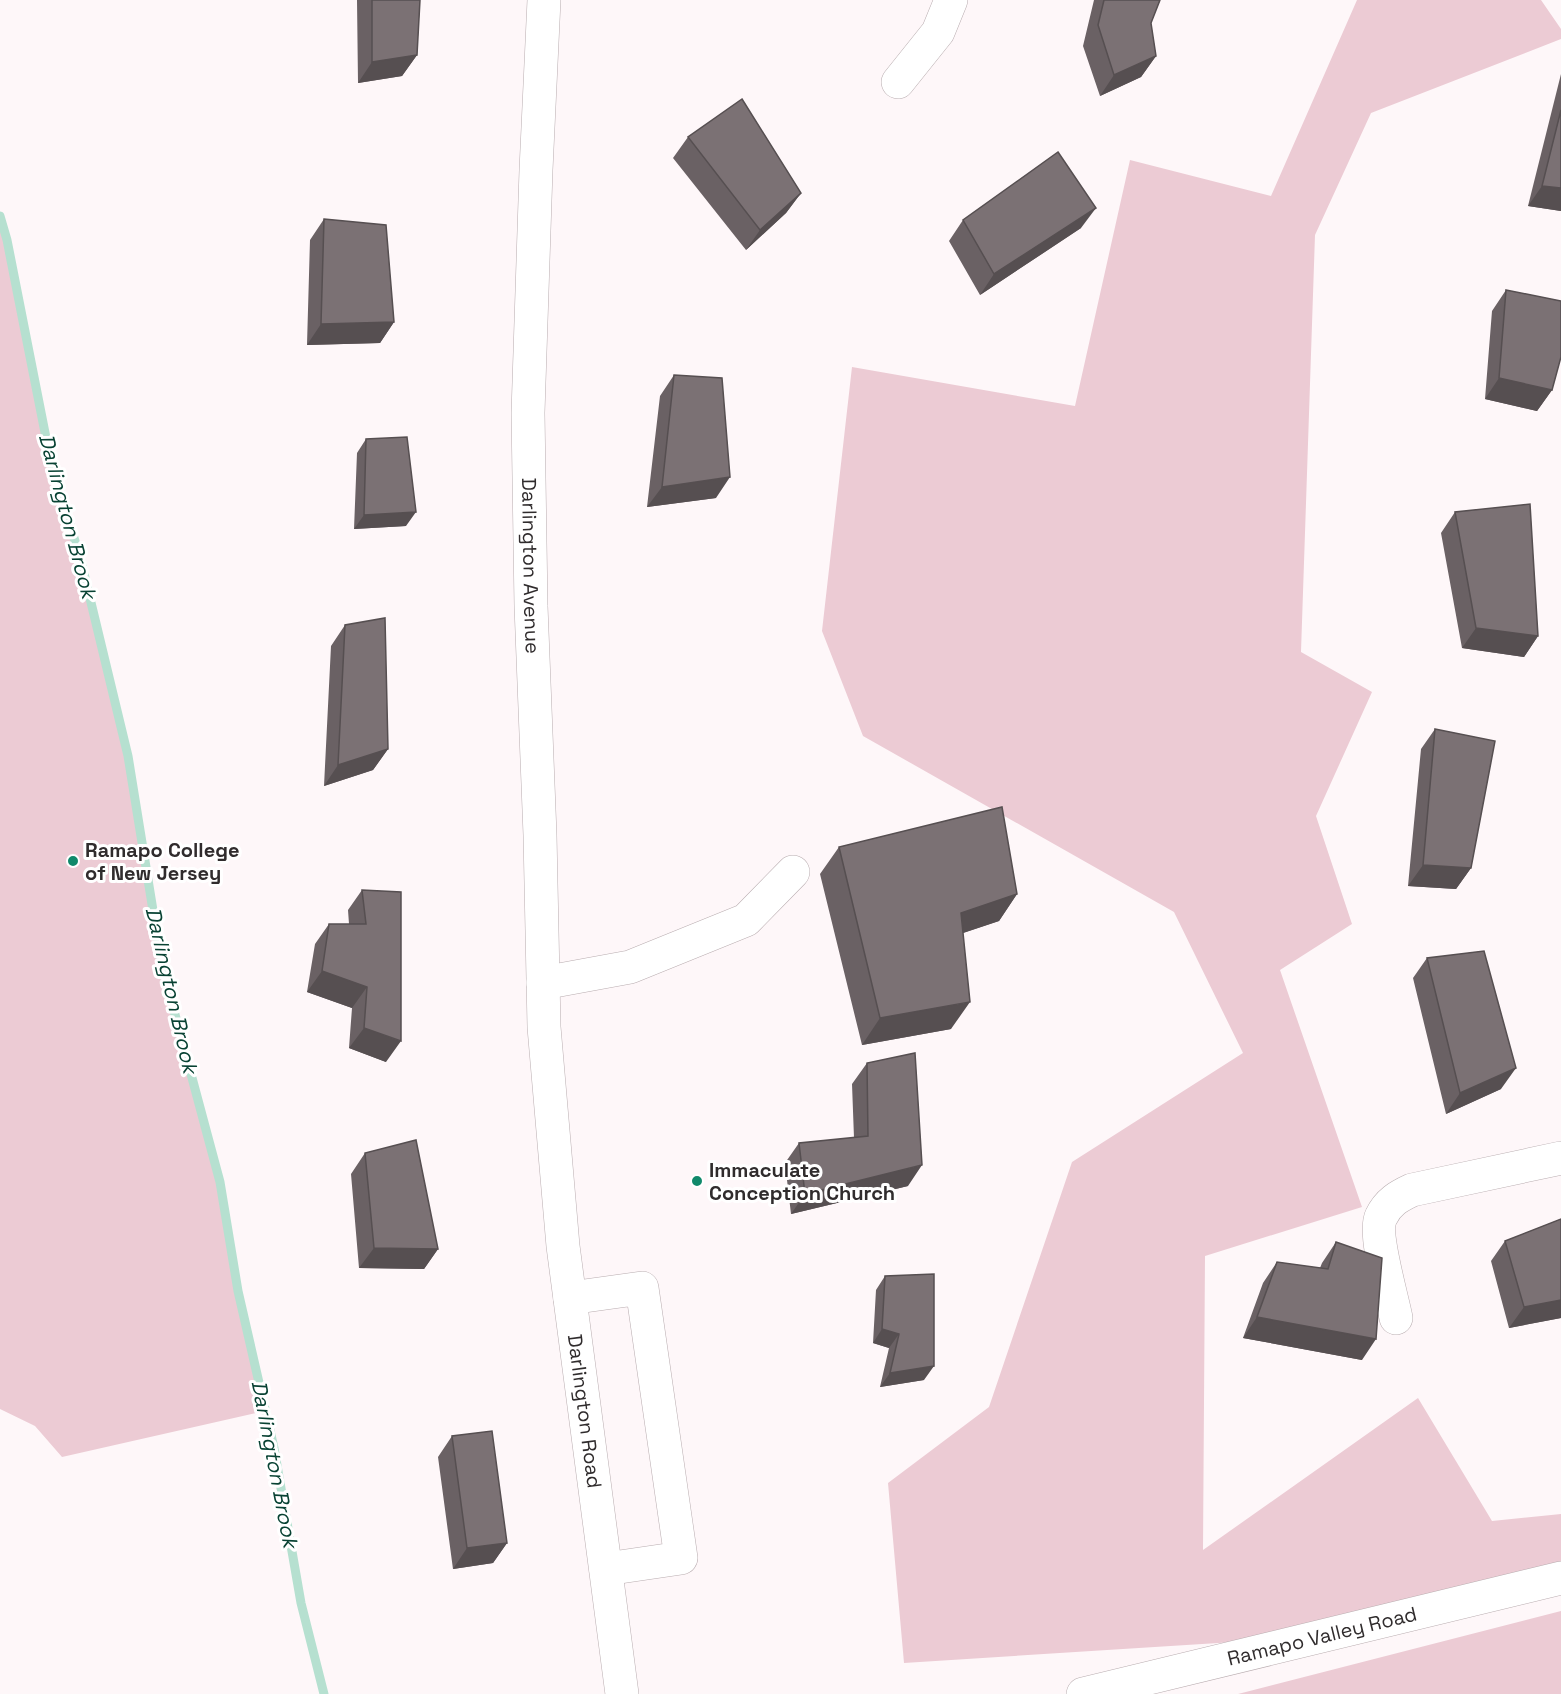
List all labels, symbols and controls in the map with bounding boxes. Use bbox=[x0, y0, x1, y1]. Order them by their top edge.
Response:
water label: Darlington Brook bbox=[33, 431, 104, 604]
street label: Darlington Avenue bbox=[516, 477, 546, 654]
place label: Ramapo College of New Jersey bbox=[85, 837, 240, 886]
marker: Ramapo College of New Jersey bbox=[66, 854, 80, 868]
water label: Darlington Brook bbox=[140, 904, 205, 1078]
place label: Immaculate Conception Church bbox=[709, 1157, 895, 1206]
marker: Immaculate Conception Church bbox=[690, 1174, 704, 1188]
street label: Darlington Road bbox=[562, 1333, 608, 1490]
water label: Darlington Brook bbox=[246, 1378, 305, 1553]
street label: Ramapo Valley Road bbox=[1225, 1600, 1420, 1672]

